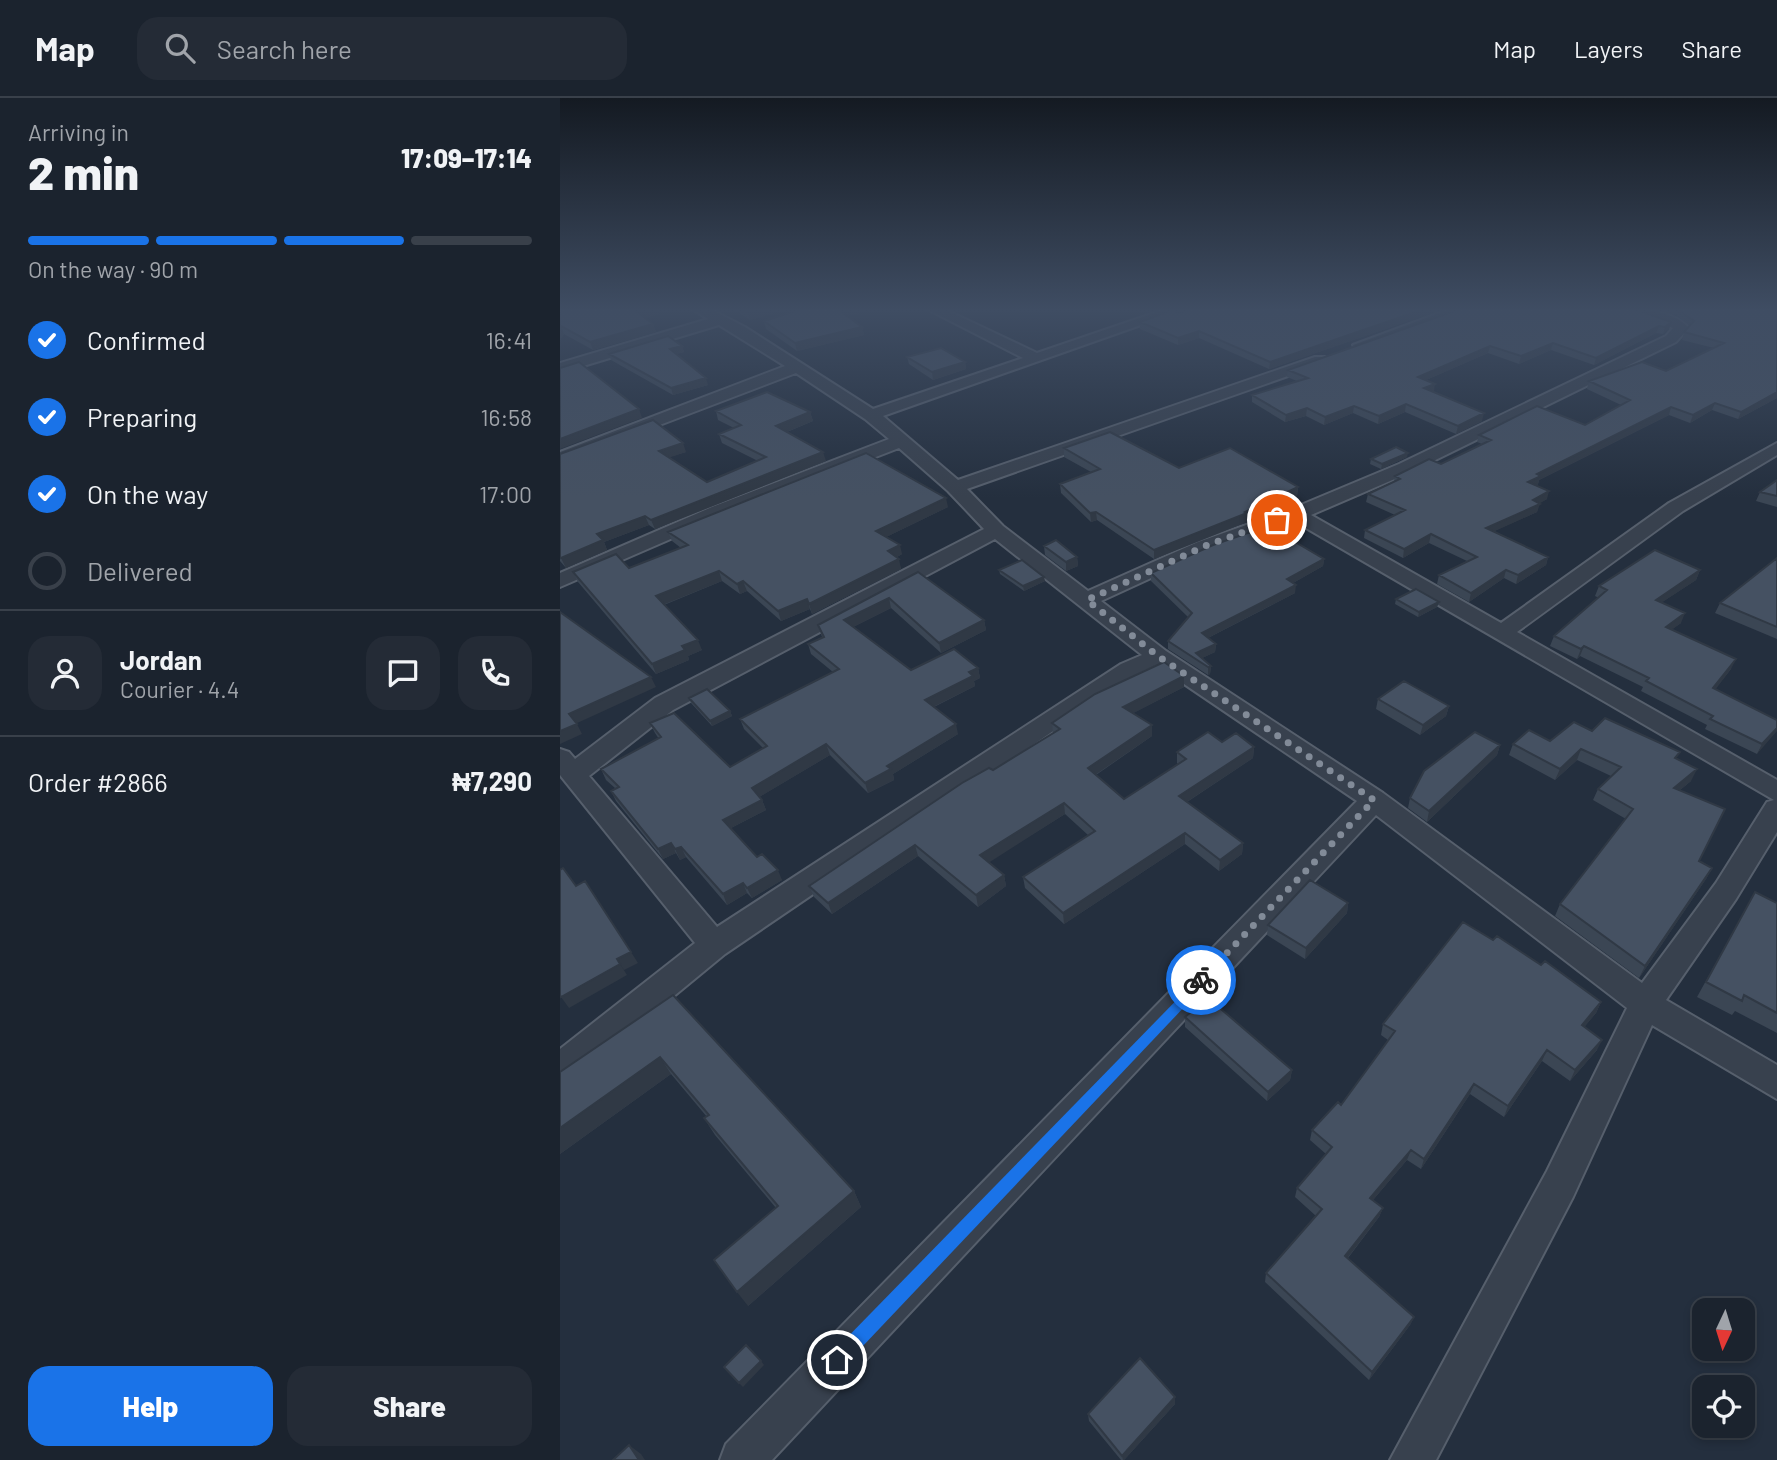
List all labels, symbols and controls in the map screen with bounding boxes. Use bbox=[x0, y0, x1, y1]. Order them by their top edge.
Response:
search box bbox=[137, 17, 627, 80]
text: Map bbox=[35, 28, 95, 68]
icon: search bbox=[161, 29, 199, 67]
text: Search here bbox=[217, 33, 352, 64]
text: Map bbox=[1493, 34, 1536, 63]
text: Layers bbox=[1574, 34, 1643, 63]
text: Share bbox=[1681, 34, 1742, 63]
text: Arriving in bbox=[28, 118, 129, 146]
text: 17:09–17:14 bbox=[401, 142, 532, 173]
text: 2 min bbox=[28, 144, 139, 199]
text: On the way · 90 m bbox=[28, 255, 198, 283]
icon: check bbox=[28, 321, 66, 359]
text: Confirmed bbox=[87, 324, 206, 355]
text: 16:41 bbox=[486, 326, 532, 354]
icon: check bbox=[28, 398, 66, 436]
text: Preparing bbox=[87, 401, 197, 432]
text: 16:58 bbox=[481, 403, 532, 431]
icon: check bbox=[28, 475, 66, 513]
text: On the way bbox=[87, 478, 208, 509]
text: 17:00 bbox=[479, 480, 532, 508]
pin bbox=[1247, 490, 1307, 550]
icon: bag bbox=[1258, 501, 1296, 539]
text: Delivered bbox=[87, 555, 193, 586]
button: person bbox=[28, 636, 102, 710]
button: chat bbox=[366, 636, 440, 710]
button: phone bbox=[458, 636, 532, 710]
text: Jordan bbox=[120, 644, 202, 675]
text: Courier · 4.4 bbox=[120, 675, 239, 703]
text: ₦7,290 bbox=[452, 765, 532, 796]
text: Order #2866 bbox=[28, 766, 168, 797]
courier bbox=[1166, 945, 1236, 1015]
icon: bike bbox=[1182, 961, 1220, 999]
north arrow bbox=[1692, 1298, 1755, 1362]
map controls bbox=[1692, 1298, 1755, 1438]
pin bbox=[807, 1330, 867, 1390]
icon: home bbox=[818, 1341, 856, 1379]
button: Help bbox=[28, 1366, 273, 1446]
button: Share bbox=[287, 1366, 532, 1446]
button: locate bbox=[1692, 1375, 1755, 1438]

